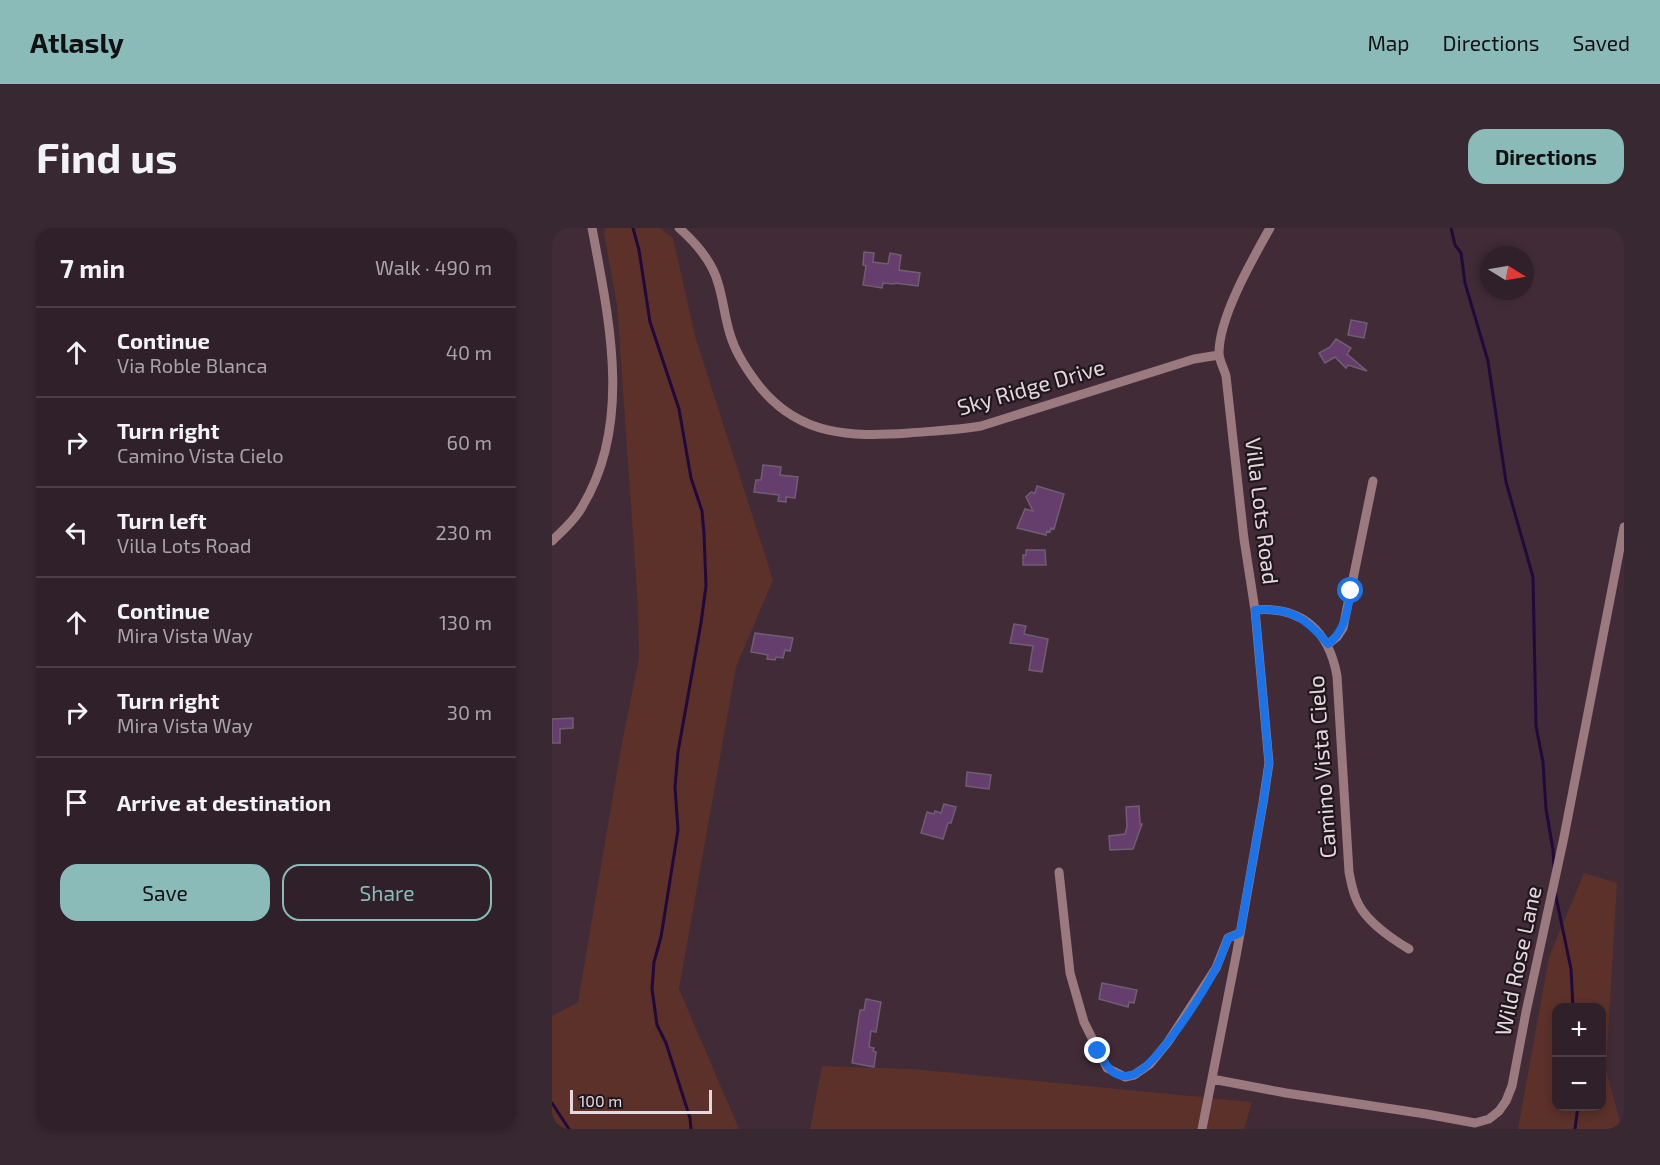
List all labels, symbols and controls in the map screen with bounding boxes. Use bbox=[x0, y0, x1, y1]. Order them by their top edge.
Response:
text: Atlasly bbox=[30, 25, 124, 59]
text: Map bbox=[1367, 30, 1410, 55]
text: Directions bbox=[1443, 30, 1539, 55]
text: Saved bbox=[1572, 30, 1630, 55]
button: Directions bbox=[1468, 129, 1624, 184]
text: Find us bbox=[36, 131, 178, 181]
north arrow bbox=[1480, 246, 1534, 300]
text: 7 min bbox=[60, 252, 125, 283]
text: Walk · 490 m bbox=[375, 255, 492, 279]
text: Continue bbox=[117, 327, 210, 353]
icon: ahead bbox=[60, 336, 93, 369]
text: 40 m bbox=[446, 340, 492, 364]
text: Via Roble Blanca bbox=[117, 353, 267, 377]
street label: Sky Ridge Drive bbox=[954, 353, 1108, 420]
text: Turn right bbox=[117, 417, 219, 443]
icon: right bbox=[60, 426, 93, 459]
text: 60 m bbox=[447, 430, 492, 454]
street label: Villa Lots Road bbox=[1241, 436, 1285, 586]
text: Camino Vista Cielo bbox=[117, 443, 284, 467]
text: Turn left bbox=[117, 507, 206, 533]
icon: left bbox=[60, 516, 93, 549]
text: 230 m bbox=[436, 520, 492, 544]
text: Villa Lots Road bbox=[117, 533, 251, 557]
route start bbox=[1337, 577, 1363, 603]
text: Continue bbox=[117, 597, 210, 623]
icon: ahead bbox=[60, 606, 93, 639]
text: 130 m bbox=[439, 610, 492, 634]
text: Mira Vista Way bbox=[117, 623, 253, 647]
street label: Camino Vista Cielo bbox=[1302, 675, 1340, 859]
text: Turn right bbox=[117, 687, 219, 713]
icon: right bbox=[60, 696, 93, 729]
text: 30 m bbox=[447, 700, 492, 724]
text: Mira Vista Way bbox=[117, 713, 253, 737]
icon: arrive bbox=[60, 786, 93, 819]
text: Arrive at destination bbox=[117, 789, 331, 815]
button: Save bbox=[60, 864, 270, 921]
button: Share bbox=[282, 864, 492, 921]
street label: Wild Rose Lane bbox=[1488, 884, 1546, 1038]
map controls bbox=[1552, 1003, 1606, 1111]
button: + bbox=[1552, 1003, 1606, 1057]
route end bbox=[1084, 1037, 1110, 1063]
button: − bbox=[1552, 1057, 1606, 1111]
scale bar bbox=[570, 1087, 712, 1114]
text: 100 m bbox=[579, 1091, 622, 1110]

